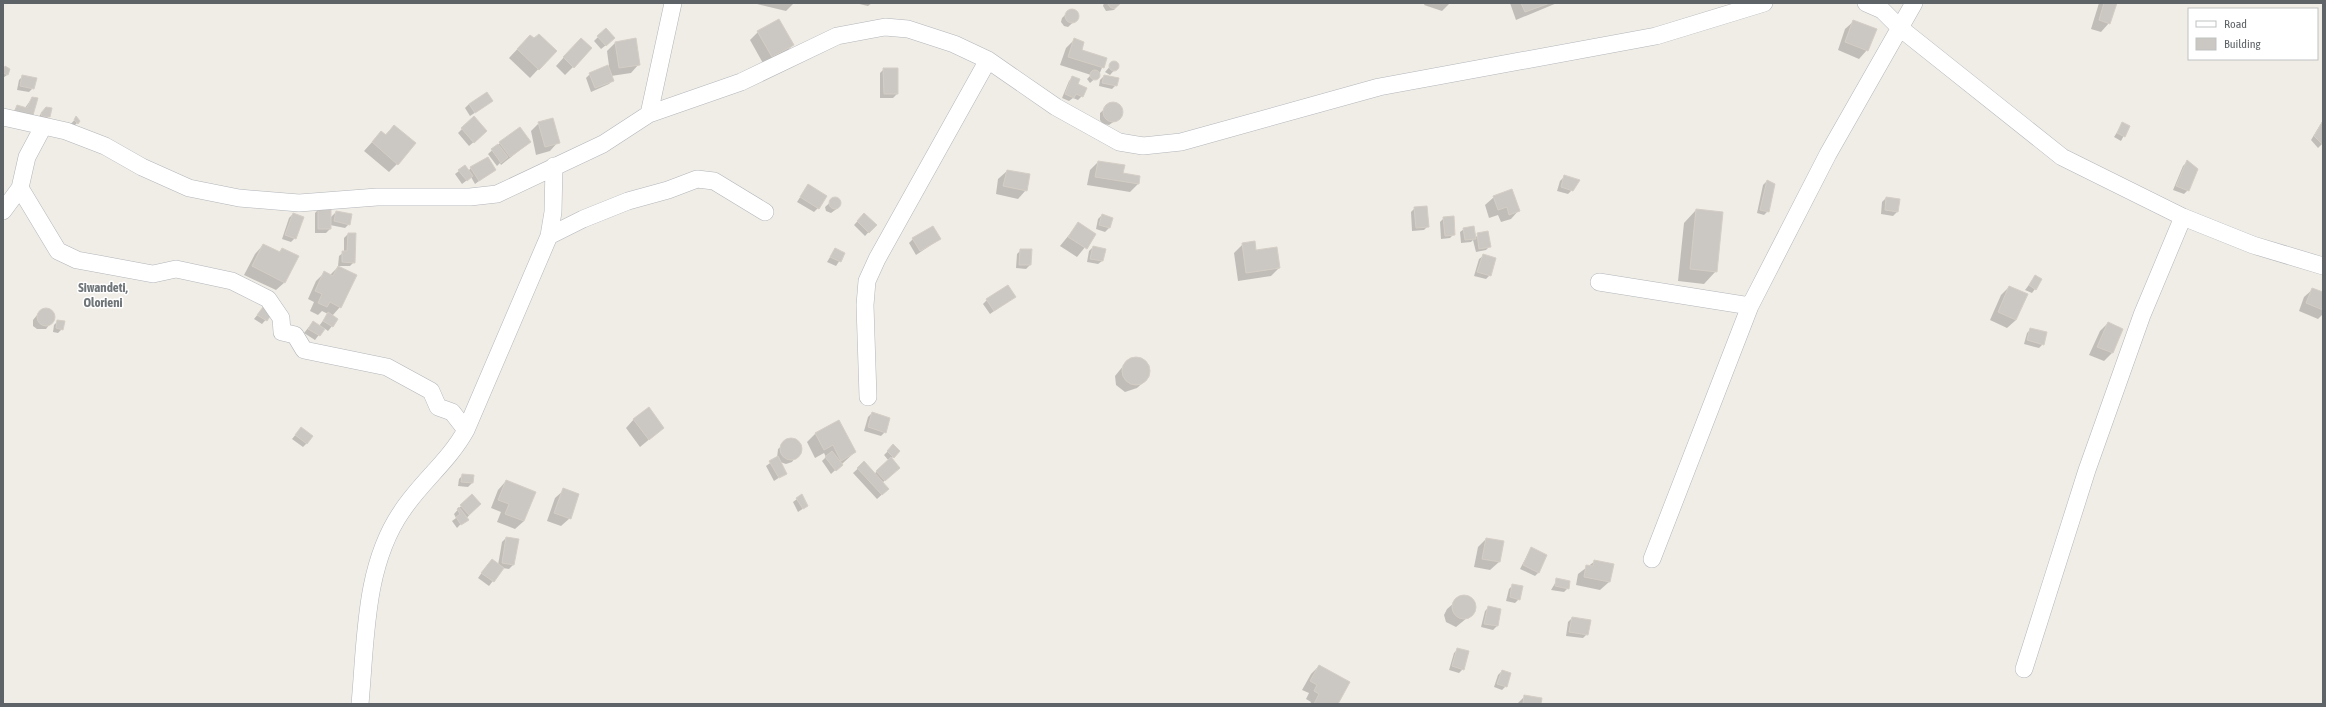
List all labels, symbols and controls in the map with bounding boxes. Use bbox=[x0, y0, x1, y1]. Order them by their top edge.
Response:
legend bbox=[2188, 8, 2318, 60]
text: Road bbox=[2224, 17, 2247, 31]
text: Building bbox=[2224, 37, 2262, 51]
district label: Siwandeti, Olorieni bbox=[78, 280, 128, 310]

